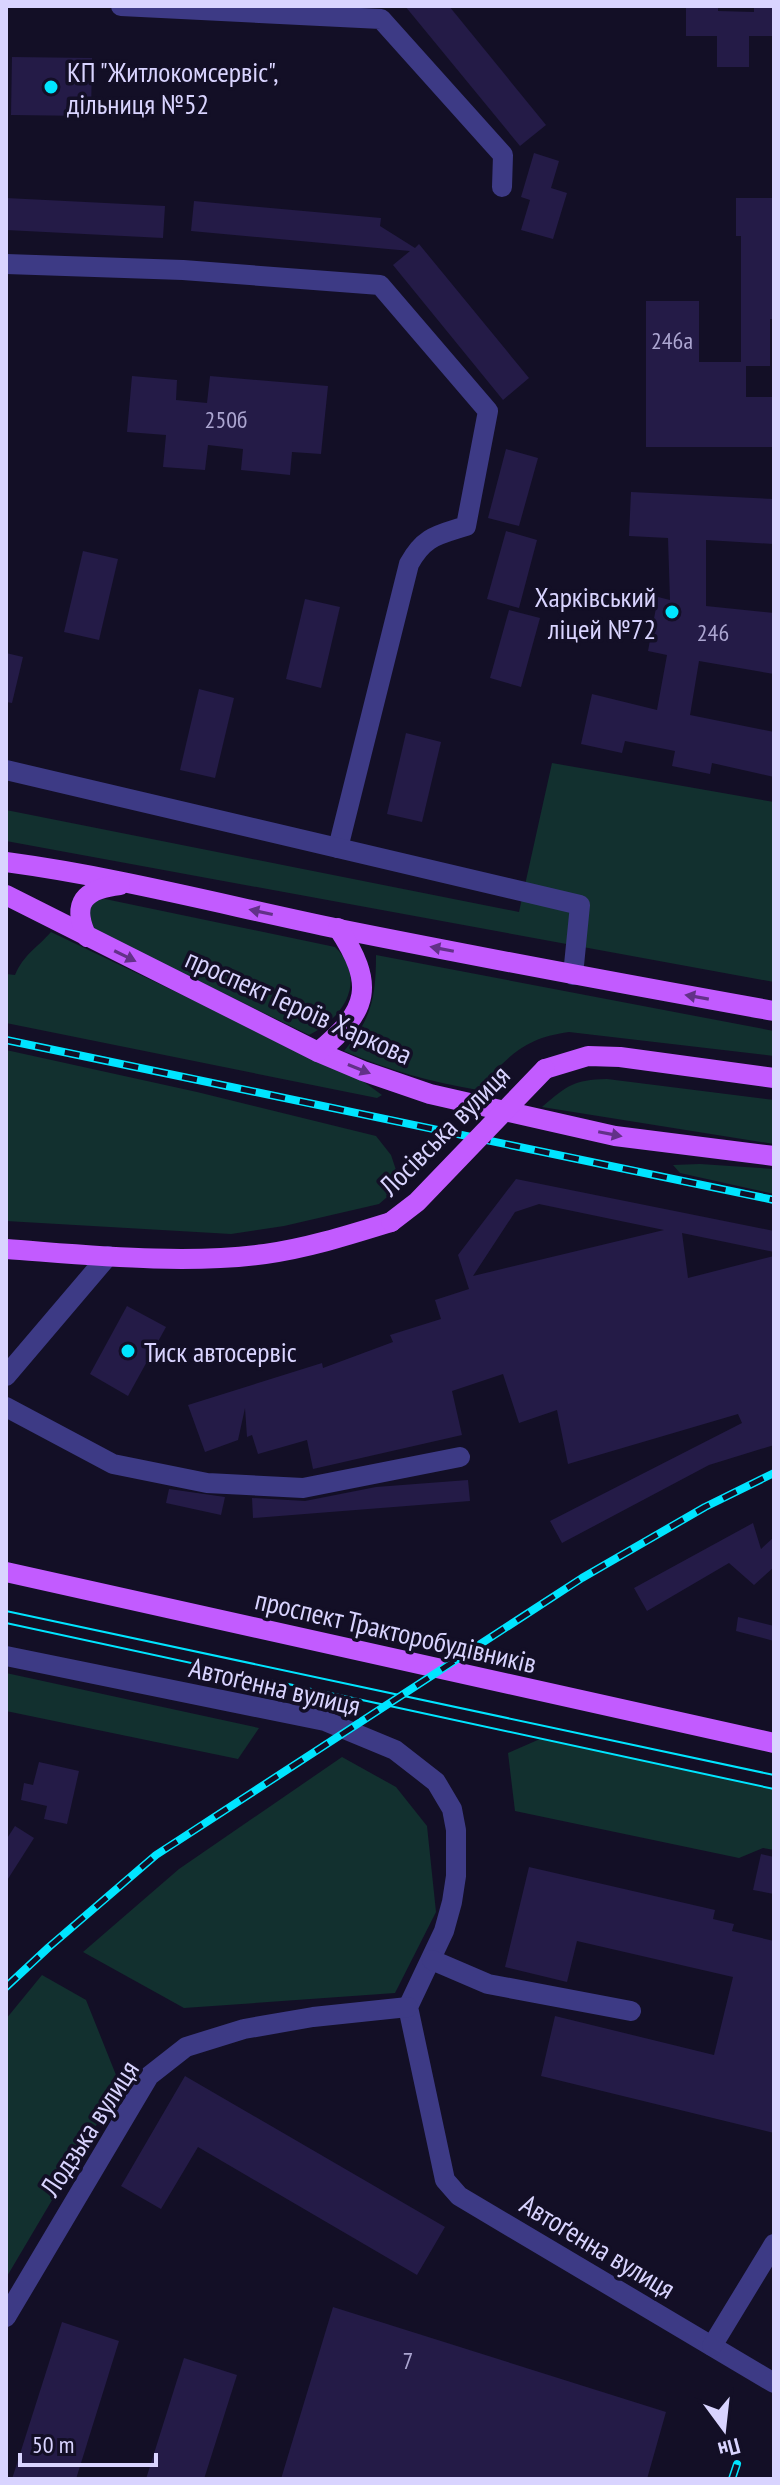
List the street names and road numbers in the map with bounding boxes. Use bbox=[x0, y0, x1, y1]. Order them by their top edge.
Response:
street label: проспект Героїв Харкова bbox=[180, 939, 418, 1073]
street label: Лосівська вулиця bbox=[370, 1057, 517, 1204]
street label: проспект Тракторобудівників bbox=[252, 1581, 540, 1681]
street label: Автоґенна вулиця bbox=[186, 1648, 364, 1724]
street label: Лодзька вулиця bbox=[31, 2053, 147, 2204]
street label: Автоґенна вулиця bbox=[514, 2185, 682, 2307]

